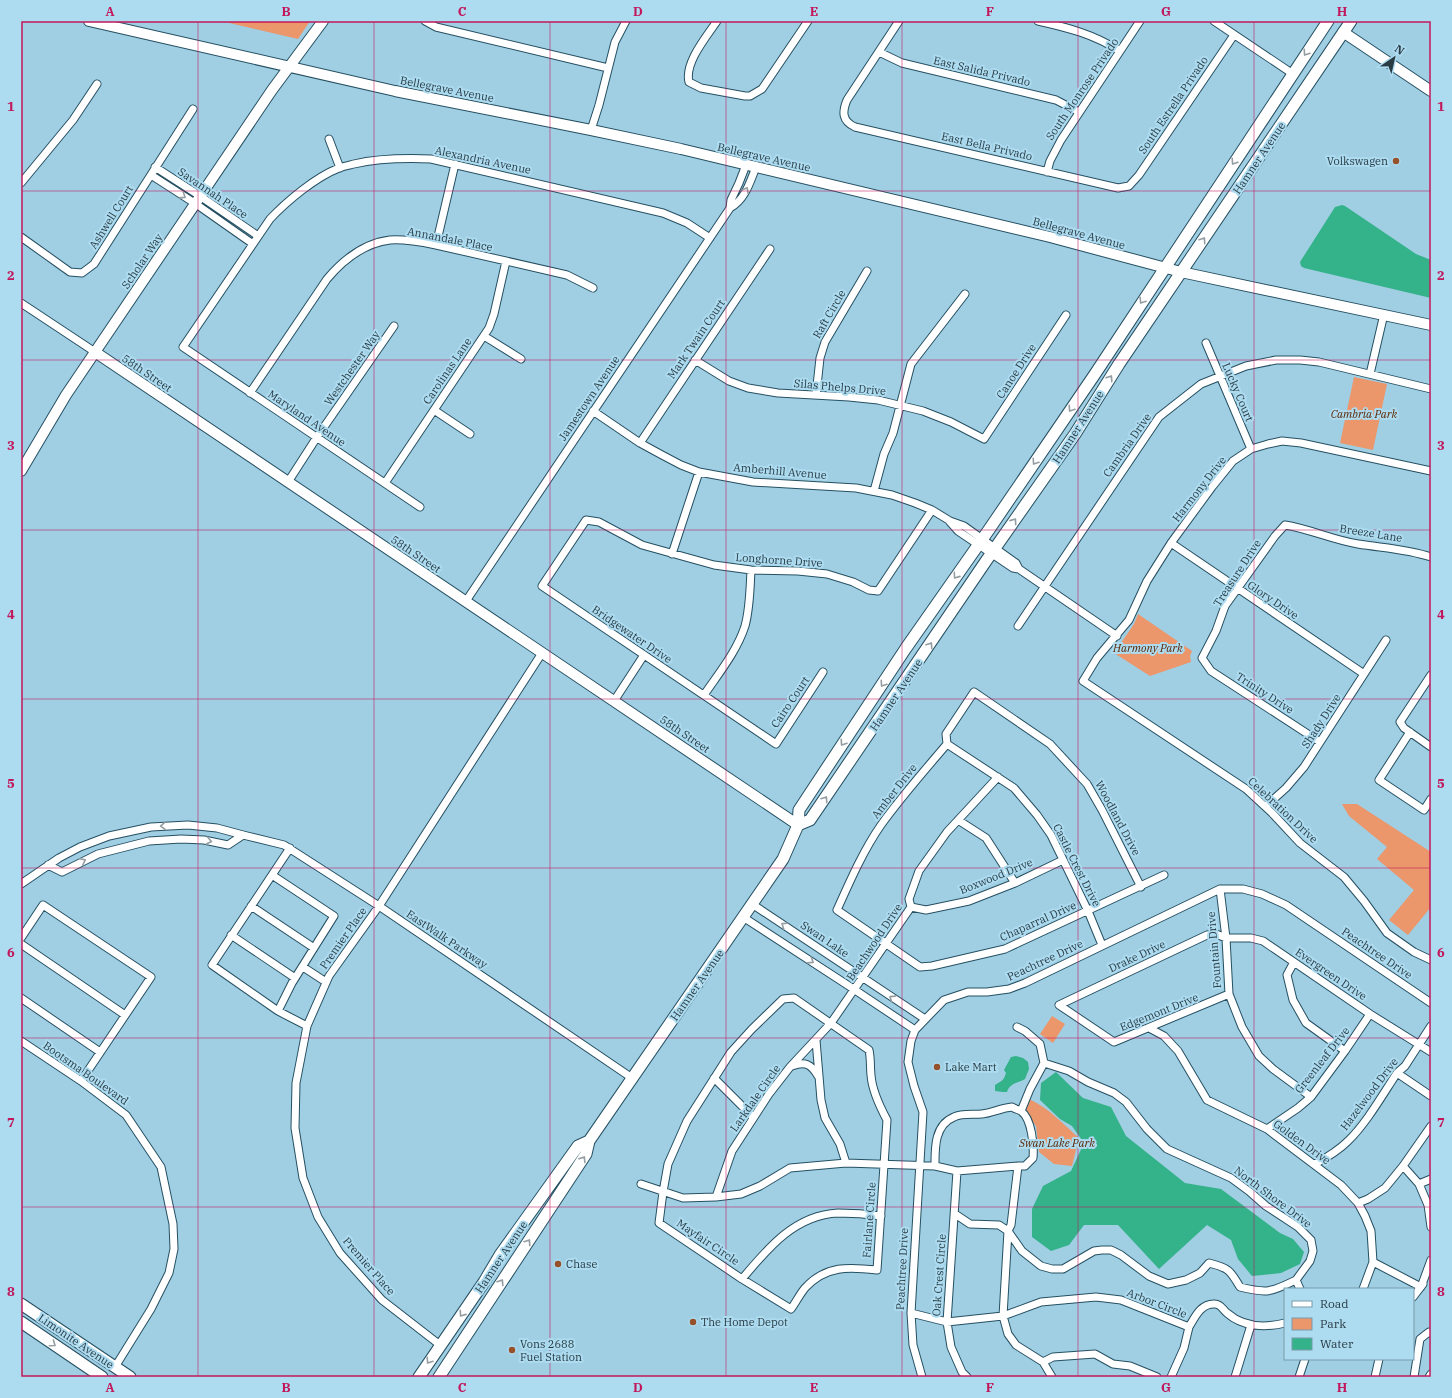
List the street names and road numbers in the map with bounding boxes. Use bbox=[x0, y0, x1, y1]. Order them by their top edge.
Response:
street label: South Monrose Privado bbox=[1043, 35, 1121, 143]
street label: East Salida Privado bbox=[932, 53, 1032, 89]
street label: South Estrella Privado bbox=[1135, 54, 1211, 156]
street label: Bellegrave Avenue bbox=[399, 73, 495, 105]
street label: Hamner Avenue bbox=[1230, 119, 1288, 197]
street label: East Bella Privado bbox=[940, 129, 1034, 163]
street label: Bellegrave Avenue bbox=[716, 139, 812, 175]
street label: Alexandria Avenue bbox=[434, 143, 532, 177]
street label: Savannah Place bbox=[175, 164, 251, 222]
street label: Ashwell Court bbox=[86, 183, 136, 251]
street label: Bellegrave Avenue bbox=[1031, 214, 1127, 252]
street label: Annandale Place bbox=[406, 224, 494, 254]
street label: Scholar Way bbox=[118, 231, 166, 291]
street label: Raft Circle bbox=[809, 287, 849, 341]
street label: Mark Twain Court bbox=[664, 296, 728, 381]
street label: Westchester Way bbox=[321, 328, 383, 408]
street label: Carolinas Lane bbox=[420, 335, 474, 407]
street label: Canoe Drive bbox=[993, 341, 1039, 401]
street label: 58th Street bbox=[119, 351, 175, 395]
street label: Jamestown Avenue bbox=[555, 353, 623, 443]
street label: Lucky Court bbox=[1219, 360, 1257, 424]
street label: Silas Phelps Drive bbox=[793, 376, 887, 398]
street label: Maryland Avenue bbox=[265, 387, 349, 449]
street label: Hamner Avenue bbox=[1049, 388, 1107, 466]
street label: Cambria Drive bbox=[1100, 410, 1154, 480]
street label: Harmony Drive bbox=[1169, 453, 1229, 525]
street label: Amberhill Avenue bbox=[733, 460, 827, 482]
street label: Breeze Lane bbox=[1339, 521, 1403, 545]
street label: 58th Street bbox=[388, 532, 444, 576]
street label: Treasure Drive bbox=[1210, 537, 1264, 609]
street label: Longhorne Drive bbox=[735, 550, 823, 570]
street label: Glory Drive bbox=[1245, 578, 1301, 622]
street label: Bridgewater Drive bbox=[589, 602, 675, 666]
street label: Hamner Avenue bbox=[867, 656, 925, 734]
street label: Trinity Drive bbox=[1234, 669, 1297, 717]
street label: Cairo Court bbox=[768, 674, 812, 730]
street label: Shady Drive bbox=[1298, 691, 1344, 751]
street label: 58th Street bbox=[657, 712, 713, 756]
street label: Amber Drive bbox=[868, 761, 920, 821]
street label: Celebration Drive bbox=[1245, 774, 1321, 846]
street label: Woodland Drive bbox=[1092, 778, 1144, 858]
street label: Castle Crest Drive bbox=[1050, 821, 1104, 909]
street label: Boxwood Drive bbox=[957, 855, 1035, 897]
street label: Chaparral Drive bbox=[998, 898, 1078, 944]
street label: Beachwood Drive bbox=[843, 901, 905, 983]
street label: Premier Place bbox=[316, 904, 370, 972]
street label: EastWalk Parkway bbox=[404, 907, 490, 971]
street label: Fountain Drive bbox=[1204, 911, 1224, 989]
street label: Swan Lake bbox=[798, 918, 852, 960]
street label: Peachtree Drive bbox=[1339, 924, 1415, 982]
street label: Peachtree Drive bbox=[1005, 936, 1085, 984]
street label: Drake Drive bbox=[1106, 937, 1168, 975]
street label: Evergreen Drive bbox=[1292, 945, 1370, 1003]
street label: Hamner Avenue bbox=[667, 946, 727, 1023]
street label: Edgemont Drive bbox=[1118, 990, 1200, 1034]
street label: Greenleaf Drive bbox=[1292, 1024, 1352, 1096]
street label: Bootsma Boulevard bbox=[41, 1038, 132, 1108]
street label: Hazelwood Drive bbox=[1337, 1055, 1401, 1133]
street label: Larkdale Circle bbox=[727, 1062, 783, 1134]
street label: Golden Drive bbox=[1271, 1117, 1333, 1168]
street label: North Shore Drive bbox=[1231, 1163, 1315, 1231]
street label: Fairlane Circle bbox=[859, 1182, 879, 1258]
street label: Mayfair Circle bbox=[674, 1216, 742, 1268]
street label: Hamner Avenue bbox=[472, 1218, 530, 1296]
street label: Peachtree Drive bbox=[893, 1228, 911, 1310]
street label: Oak Crest Circle bbox=[929, 1233, 949, 1317]
street label: Premier Place bbox=[340, 1234, 398, 1298]
street label: Arbor Circle bbox=[1125, 1285, 1189, 1321]
street label: Limonite Avenue bbox=[36, 1311, 117, 1372]

